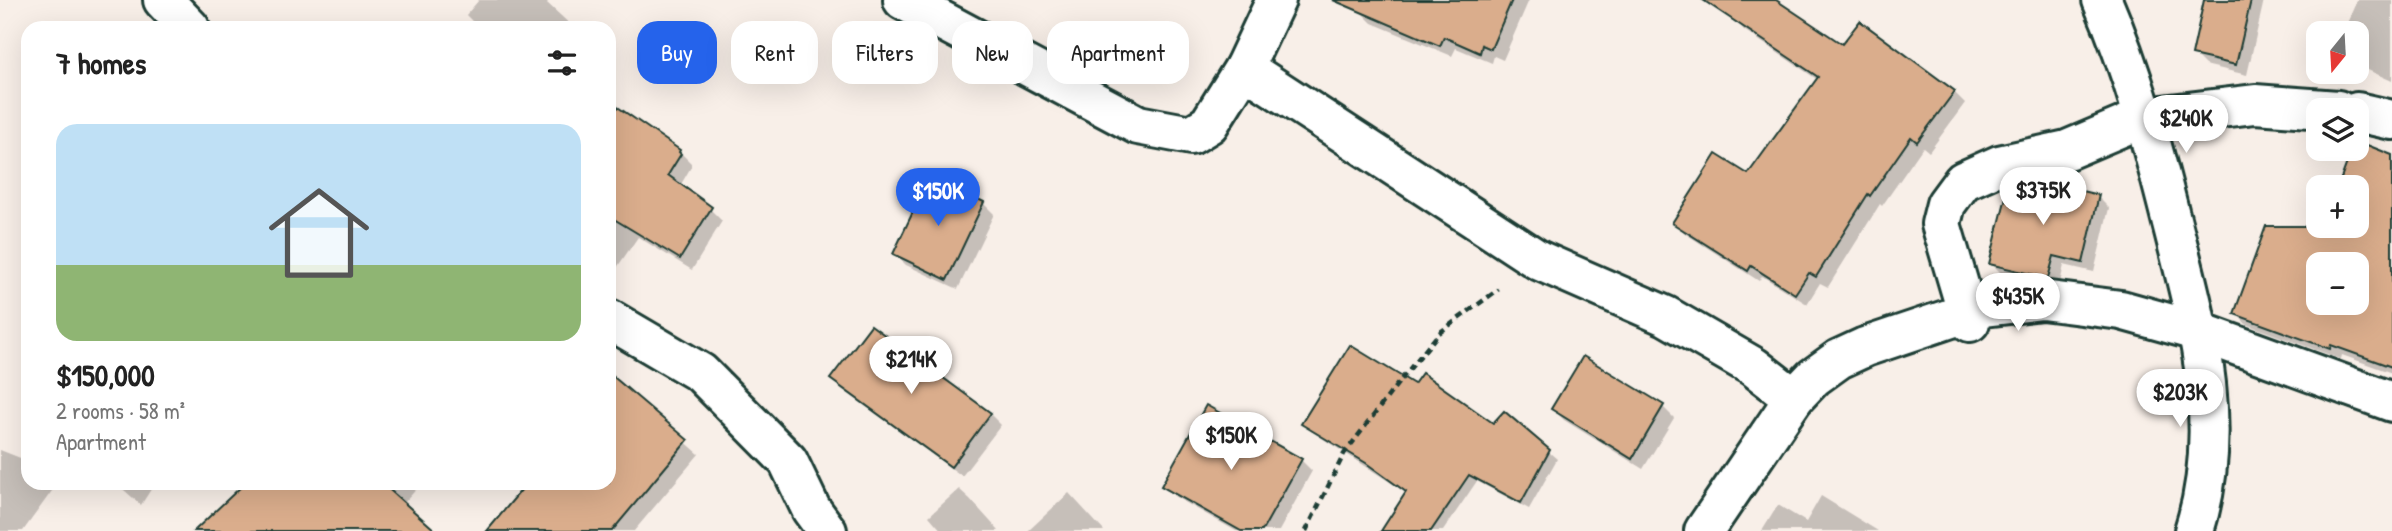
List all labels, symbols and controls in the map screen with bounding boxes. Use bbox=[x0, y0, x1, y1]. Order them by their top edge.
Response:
chip: Buy bbox=[637, 21, 717, 84]
chip: Rent bbox=[731, 21, 818, 84]
chip: Filters bbox=[832, 21, 938, 84]
chip: New bbox=[952, 21, 1033, 84]
chip: Apartment bbox=[1047, 21, 1189, 84]
north arrow bbox=[2306, 21, 2370, 84]
map controls bbox=[2306, 21, 2369, 315]
text: 7 homes bbox=[56, 43, 146, 83]
icon: filters bbox=[543, 44, 581, 82]
pin: $240K bbox=[2137, 96, 2235, 155]
button: layers bbox=[2306, 98, 2369, 161]
text: $240K bbox=[2159, 102, 2213, 133]
pin: $150K bbox=[889, 168, 987, 228]
pin: $375K bbox=[1994, 168, 2092, 227]
icon: home bbox=[256, 170, 382, 296]
text: $375K bbox=[2015, 174, 2071, 205]
text: $150K bbox=[912, 175, 964, 206]
button: + bbox=[2306, 175, 2369, 238]
button: − bbox=[2306, 252, 2369, 315]
pin: $435K bbox=[1969, 274, 2067, 333]
text: $435K bbox=[1992, 280, 2044, 311]
pin: $214K bbox=[862, 336, 960, 396]
text: $214K bbox=[885, 343, 937, 374]
text: $150,000 bbox=[56, 355, 155, 395]
pin: $203K bbox=[2131, 370, 2229, 429]
text: $203K bbox=[2152, 376, 2208, 407]
text: 2 rooms · 58 m² bbox=[56, 395, 185, 426]
pin: $150K bbox=[1182, 412, 1280, 472]
text: $150K bbox=[1205, 419, 1257, 450]
text: Apartment bbox=[56, 426, 146, 457]

